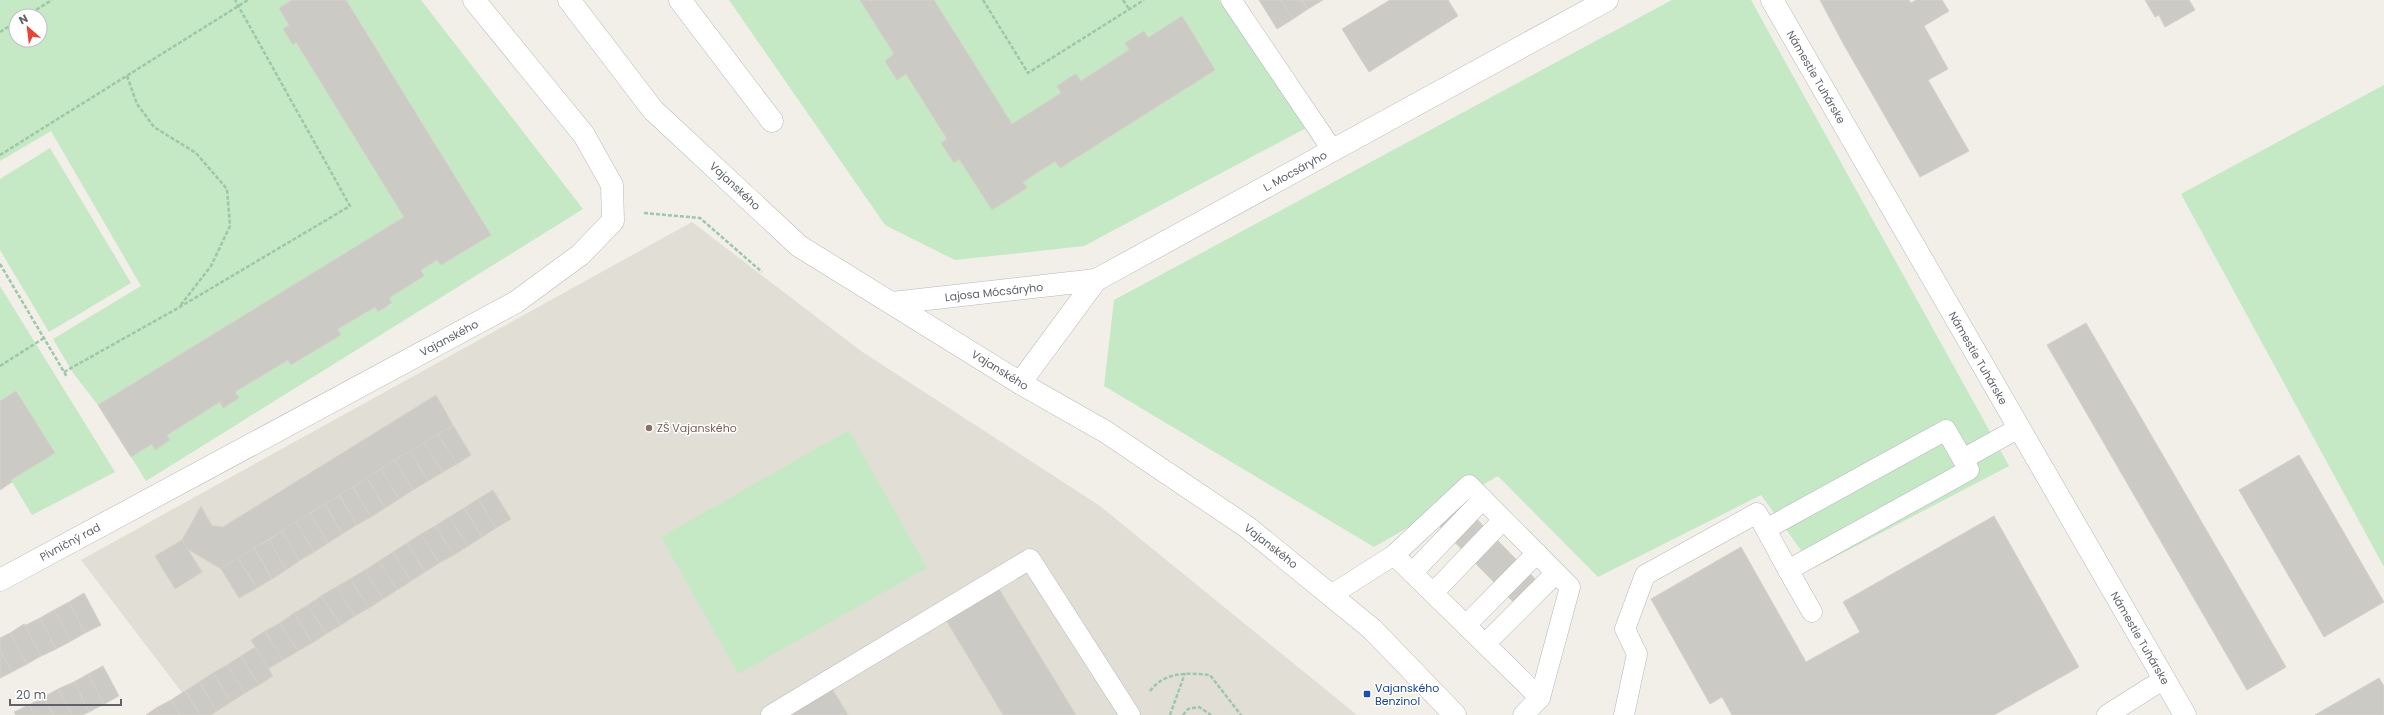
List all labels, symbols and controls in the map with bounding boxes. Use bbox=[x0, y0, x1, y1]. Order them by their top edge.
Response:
north arrow bbox=[8, 8, 48, 48]
text: N bbox=[16, 10, 31, 28]
street label: Námestie Tuhárske bbox=[1783, 27, 1849, 127]
street label: L. Mocsáryho bbox=[1260, 147, 1330, 195]
street label: Vajanského bbox=[706, 158, 764, 214]
street label: Lajosa Mócsáryho bbox=[944, 279, 1044, 305]
street label: Námestie Tuhárske bbox=[1945, 308, 2011, 408]
street label: Vajanského bbox=[417, 316, 481, 360]
street label: Vajanského bbox=[968, 346, 1032, 394]
place label: ZŠ Vajanského bbox=[657, 420, 737, 436]
marker: ZŠ Vajanského bbox=[644, 423, 654, 433]
street label: Pivničný rad bbox=[37, 519, 103, 565]
street label: Vajanského bbox=[1241, 520, 1301, 572]
street label: Námestie Tuhárske bbox=[2107, 588, 2173, 688]
place label: Vajanského Benzinol bbox=[1375, 680, 1439, 709]
scale bar bbox=[10, 681, 121, 707]
text: 20 m bbox=[16, 686, 46, 703]
marker: Vajanského Benzinol bbox=[1362, 689, 1372, 699]

